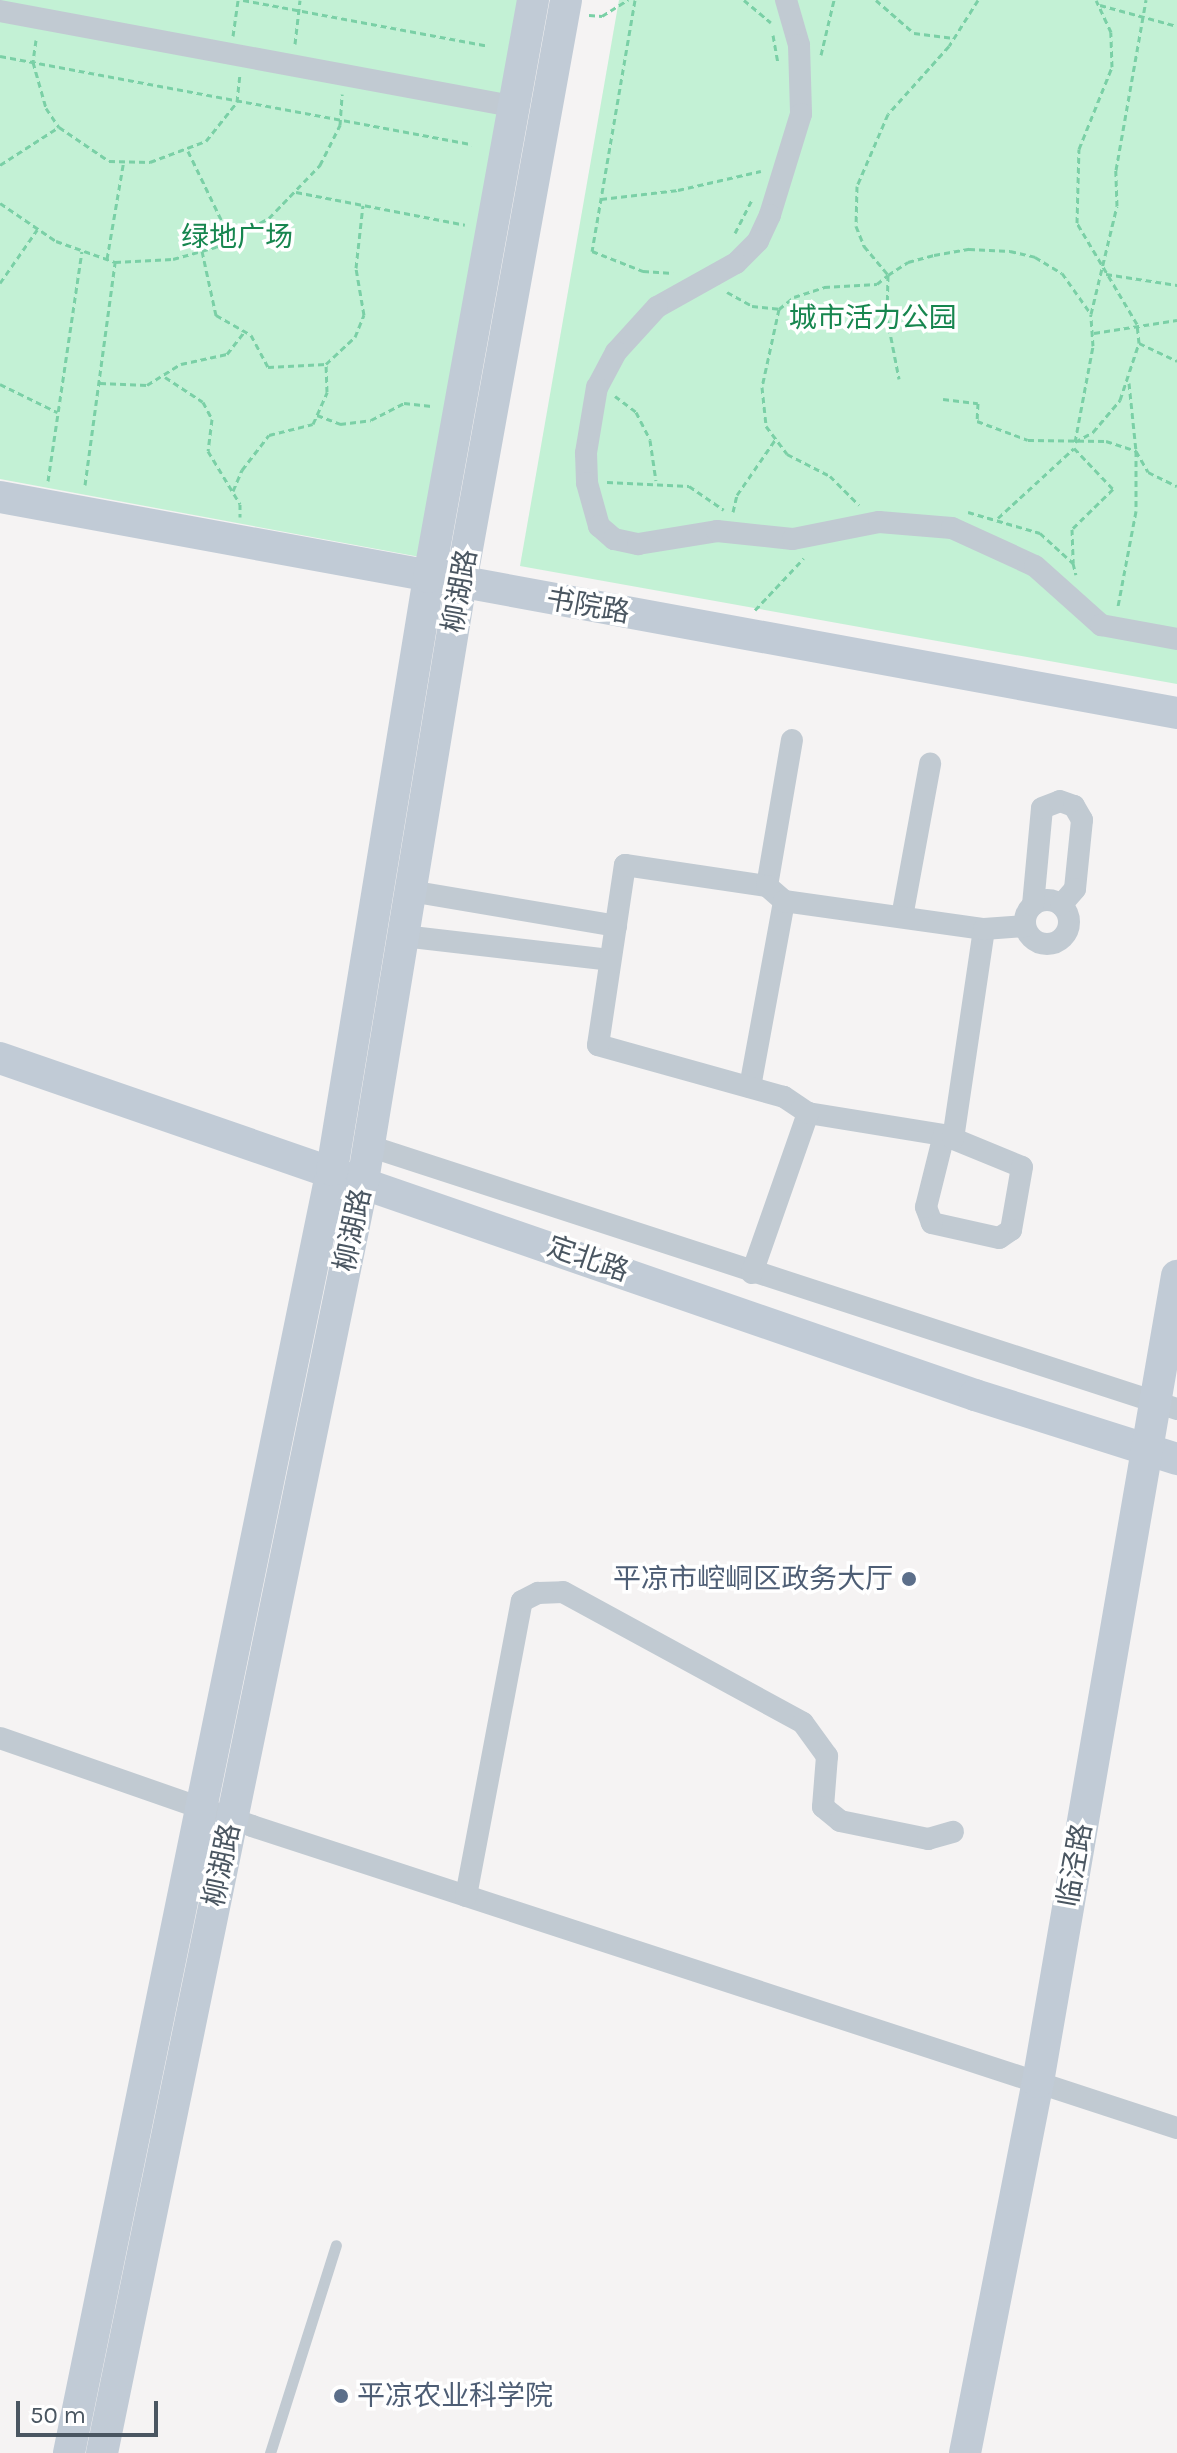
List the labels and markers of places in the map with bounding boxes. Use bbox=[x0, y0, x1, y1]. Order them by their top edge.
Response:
place label: 平凉市崆峒区政务大厅 bbox=[613, 1562, 893, 1596]
marker: 平凉市崆峒区政务大厅 bbox=[900, 1570, 918, 1588]
place label: 平凉农业科学院 bbox=[357, 2379, 553, 2413]
marker: 平凉农业科学院 bbox=[332, 2387, 350, 2405]

